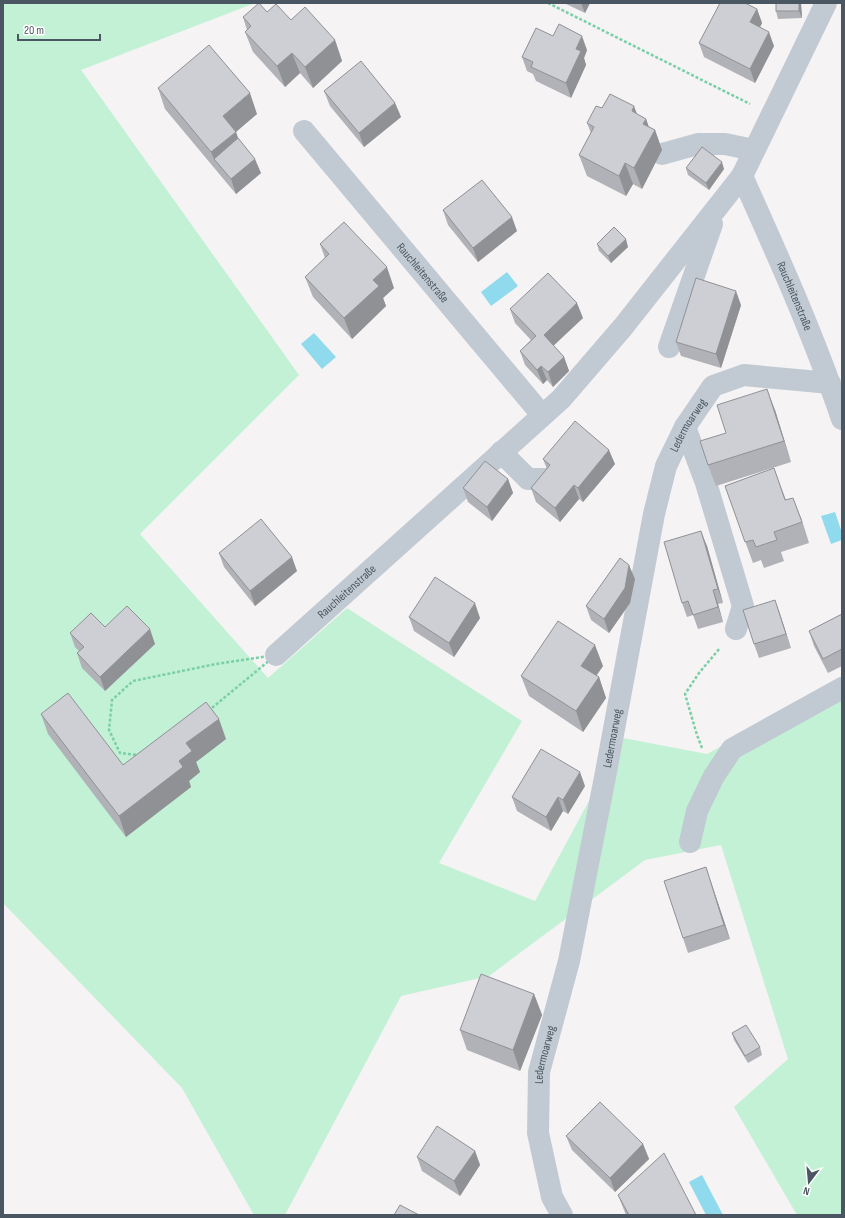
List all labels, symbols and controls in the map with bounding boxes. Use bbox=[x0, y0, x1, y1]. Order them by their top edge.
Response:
scale bar bbox=[18, 16, 100, 42]
text: 20 m bbox=[24, 23, 44, 38]
street label: Rauchleitenstraße bbox=[393, 240, 452, 306]
street label: Rauchleitenstraße bbox=[773, 259, 816, 333]
street label: Ledermoarweg bbox=[667, 395, 710, 454]
street label: Rauchleitenstraße bbox=[314, 561, 379, 622]
street label: Ledermoarweg bbox=[599, 707, 625, 769]
street label: Ledermoarweg bbox=[531, 1024, 559, 1084]
north arrow bbox=[789, 1162, 829, 1202]
text: N bbox=[802, 1184, 811, 1198]

